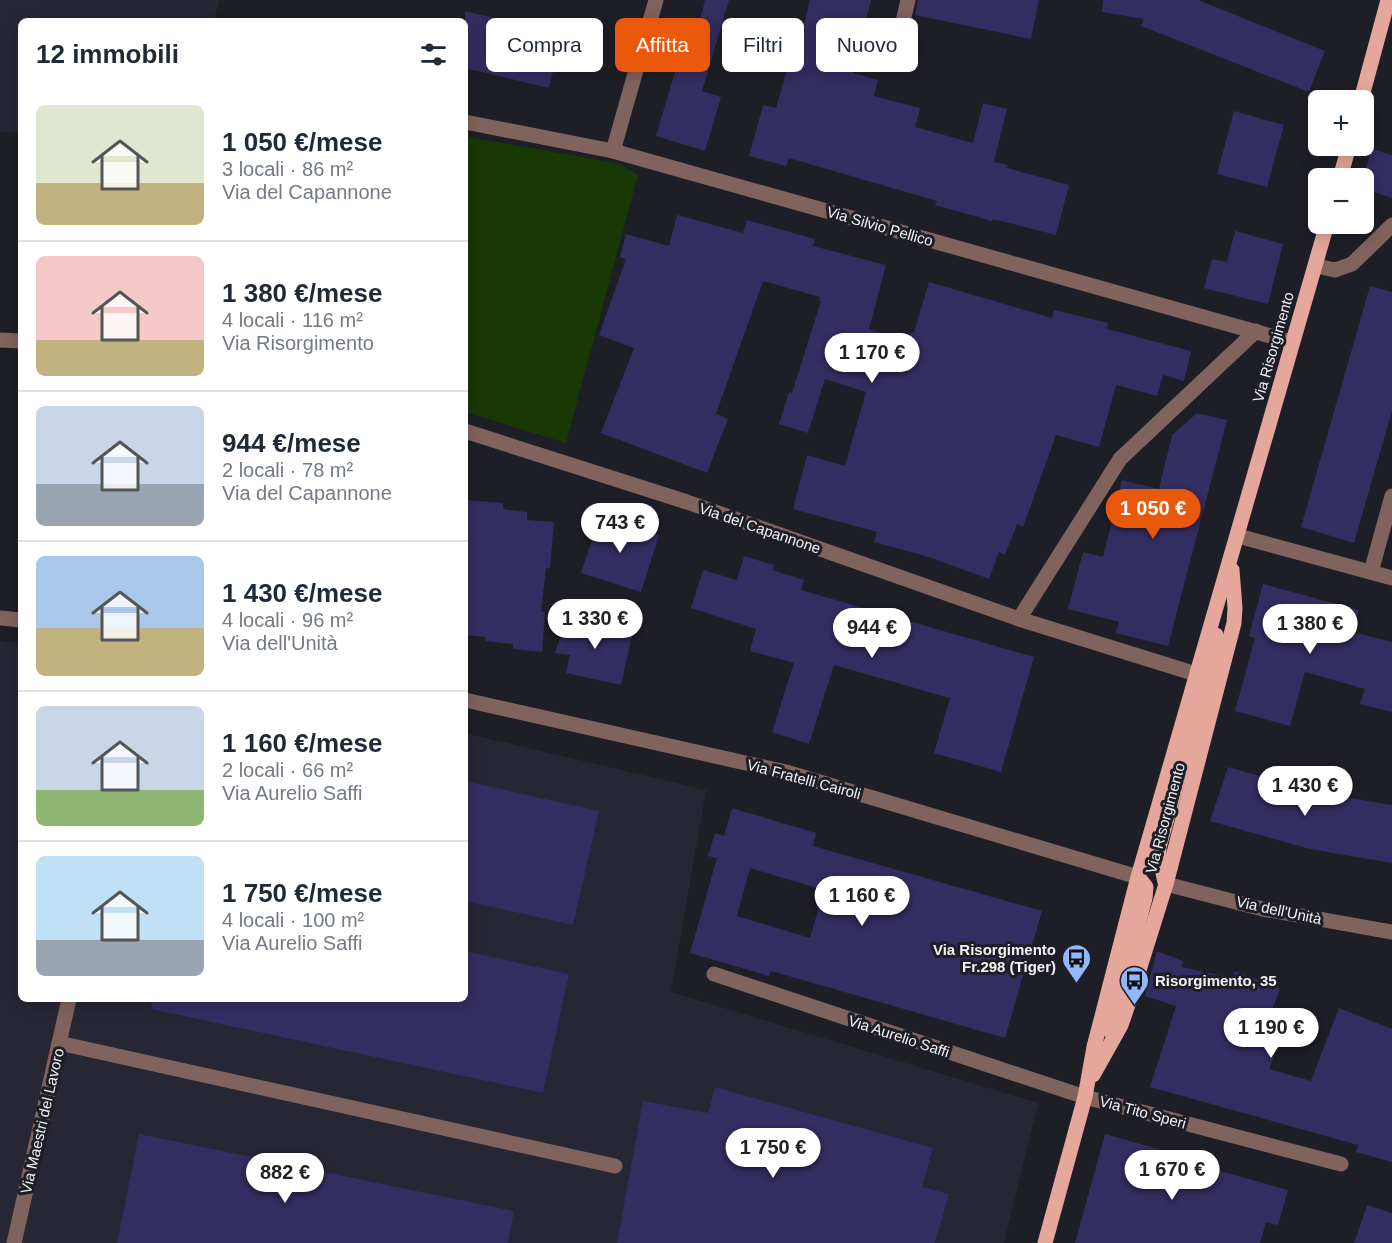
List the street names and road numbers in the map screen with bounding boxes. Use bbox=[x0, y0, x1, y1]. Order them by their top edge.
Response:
street label: Via Silvio Pellico bbox=[825, 203, 935, 249]
street label: Via Risorgimento bbox=[1249, 290, 1297, 404]
street label: Via del Capannone bbox=[697, 499, 823, 557]
street label: Via Fratelli Cairoli bbox=[745, 756, 863, 802]
street label: Via Risorgimento bbox=[1142, 761, 1188, 875]
street label: Via dell'Unità bbox=[1235, 893, 1324, 927]
street label: Via Aurelio Saffi bbox=[846, 1012, 952, 1060]
street label: Via Maestri del Lavoro bbox=[17, 1047, 67, 1195]
street label: Via Tito Speri bbox=[1098, 1092, 1188, 1132]

